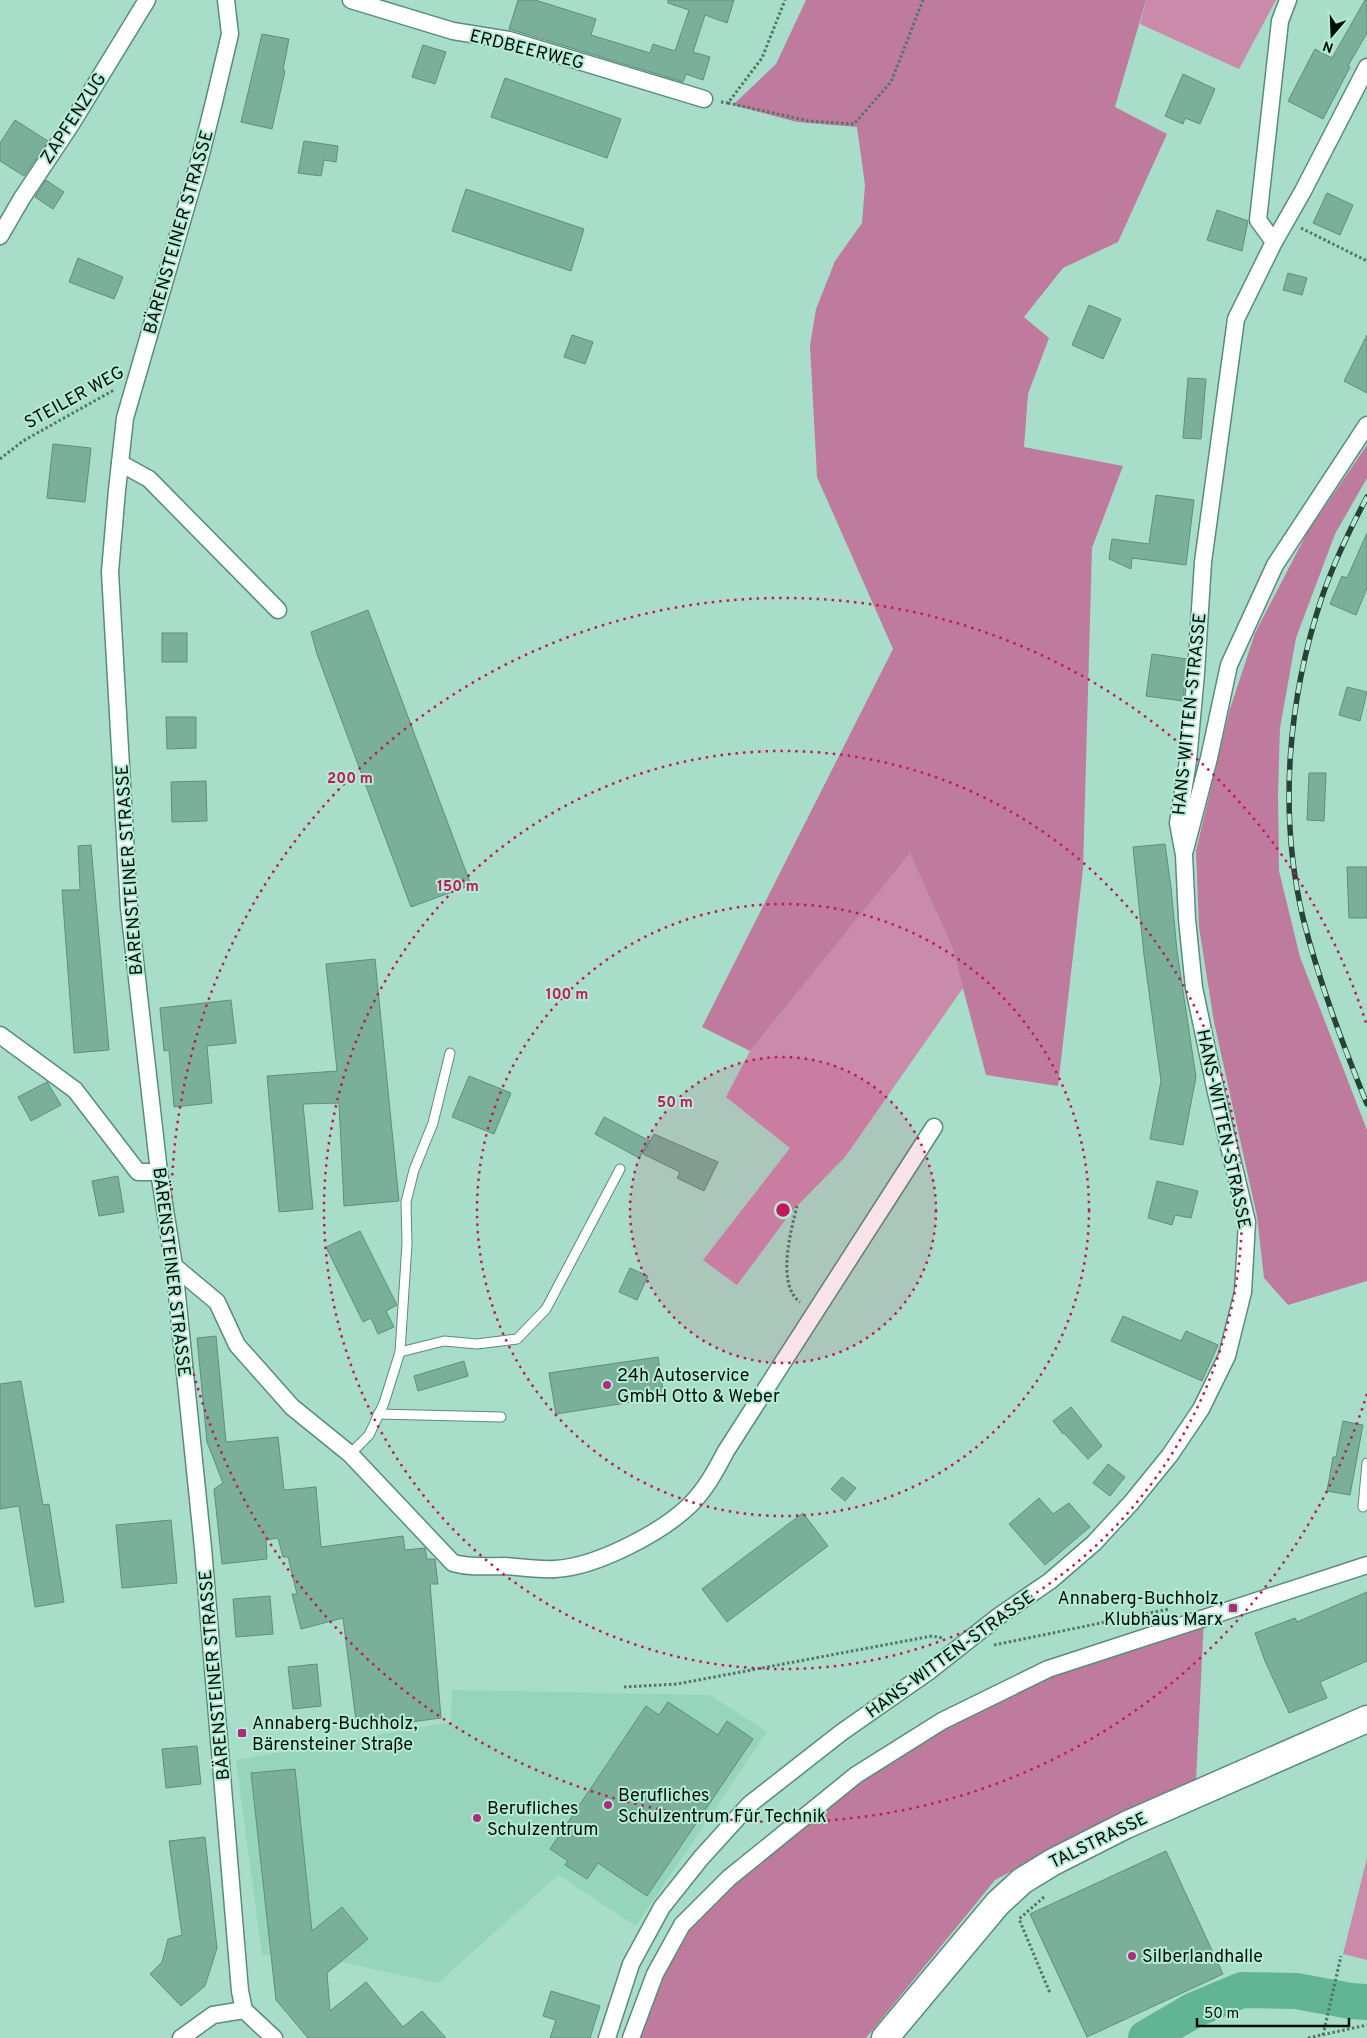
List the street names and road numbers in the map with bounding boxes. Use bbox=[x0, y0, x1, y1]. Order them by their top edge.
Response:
street label: ERDBEERWEG bbox=[467, 25, 586, 76]
street label: ZAPFENZUG bbox=[36, 69, 112, 169]
street label: BÄRENSTEINER STRASSE bbox=[137, 127, 220, 337]
street label: STEILER WEG bbox=[21, 361, 129, 435]
street label: HANS-WITTEN-STRASSE bbox=[1168, 612, 1213, 816]
street label: BÄRENSTEINER STRASSE bbox=[110, 764, 149, 976]
street label: HANS-WITTEN-STRASSE bbox=[1190, 1027, 1255, 1231]
street label: BÄRENSTEINER STRASSE bbox=[146, 1166, 197, 1378]
street label: BÄRENSTEINER STRASSE bbox=[193, 1569, 236, 1781]
street label: HANS-WITTEN-STRASSE bbox=[862, 1586, 1040, 1724]
street label: TALSTRASSE bbox=[1046, 1808, 1152, 1875]

